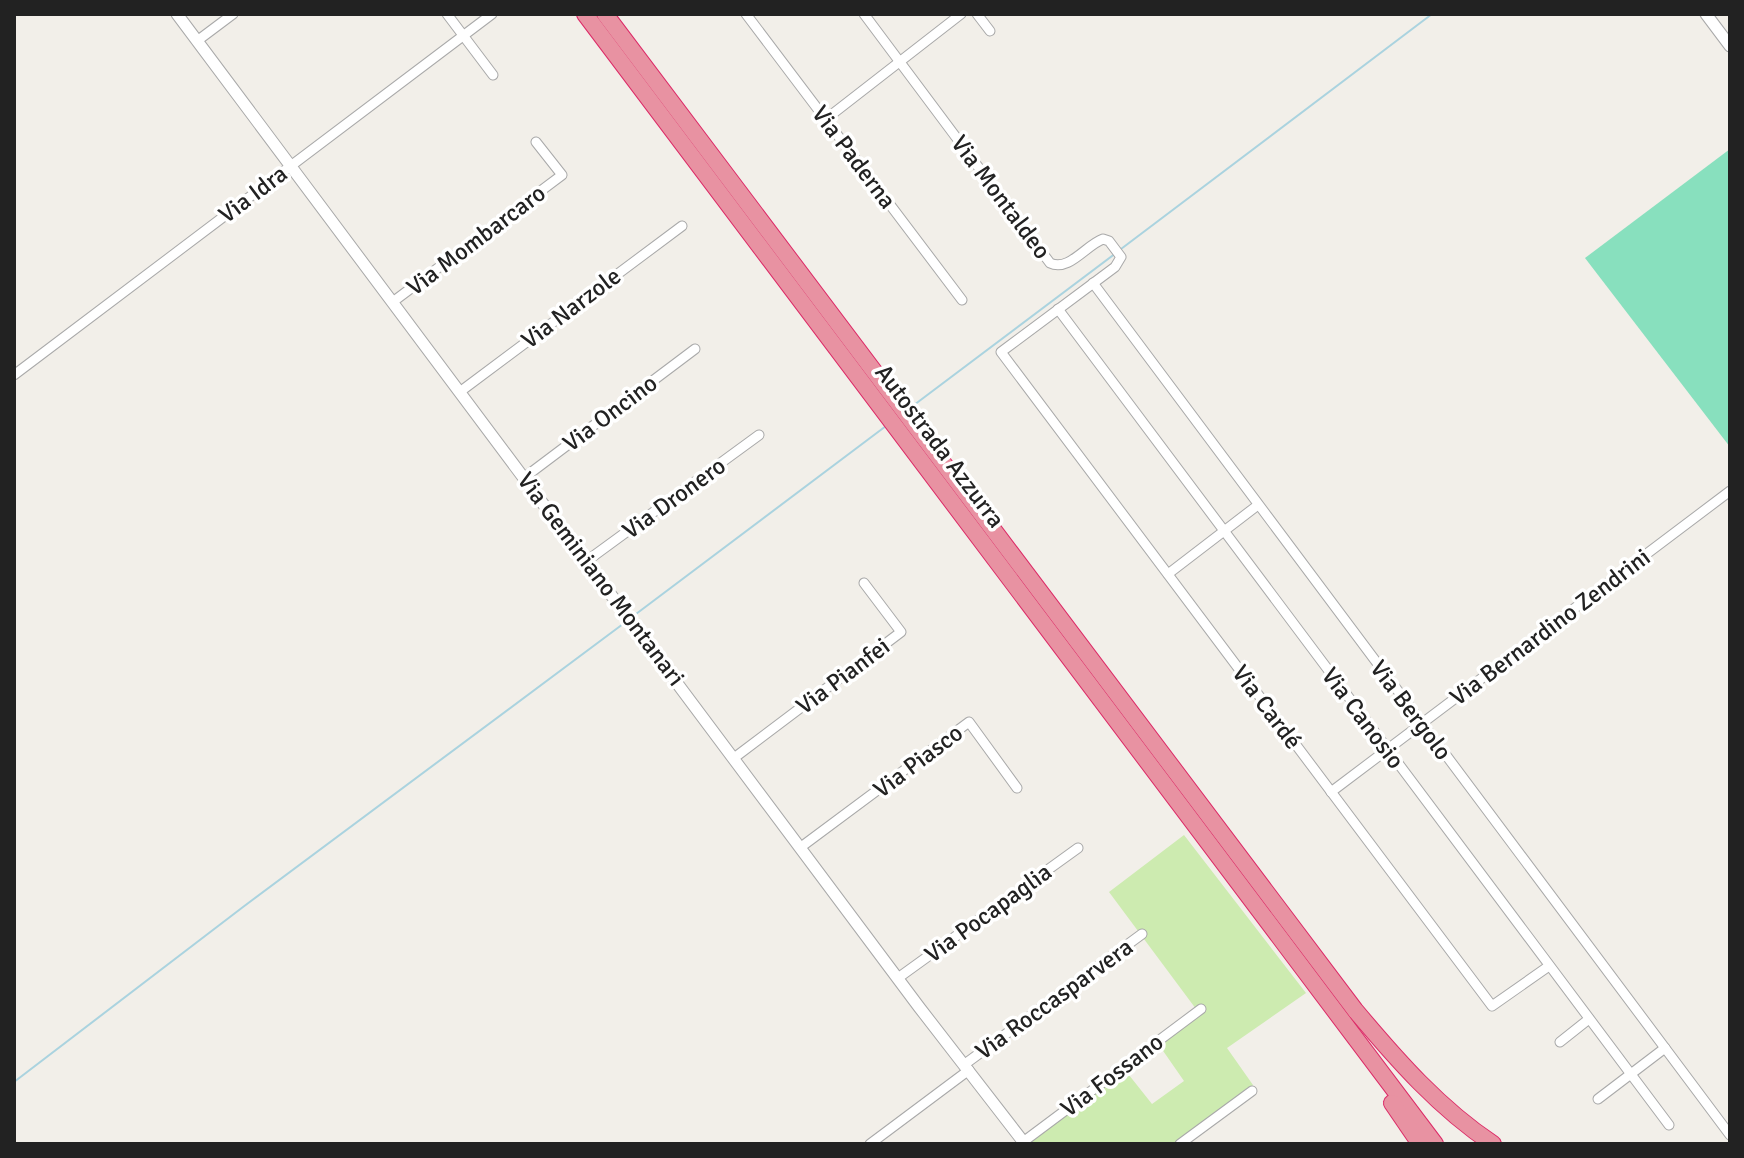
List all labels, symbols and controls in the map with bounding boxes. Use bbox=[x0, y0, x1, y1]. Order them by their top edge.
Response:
street label: Via Paderna bbox=[805, 99, 903, 215]
street label: Via Montaldeo bbox=[945, 129, 1057, 265]
street label: Via Idra bbox=[213, 158, 293, 230]
street label: Via Mombarcaro bbox=[401, 178, 551, 302]
street label: Via Narzole bbox=[515, 261, 627, 355]
street label: Autostrada Azzurra bbox=[869, 358, 1011, 534]
street label: Via Oncino bbox=[557, 368, 663, 458]
street label: Via Dronero bbox=[617, 451, 731, 545]
street label: Via Geminiano Montanari bbox=[511, 466, 691, 692]
street label: Via Bernardino Zendrini bbox=[1444, 542, 1656, 712]
street label: Via Pianfei bbox=[790, 631, 896, 721]
street label: Via Bergolo bbox=[1364, 654, 1458, 766]
street label: Via Cardé bbox=[1226, 659, 1308, 755]
street label: Via Canosio bbox=[1315, 661, 1411, 775]
street label: Via Piasco bbox=[867, 718, 969, 804]
street label: Via Pocapaglia bbox=[919, 857, 1057, 969]
street label: Via Roccasparvera bbox=[969, 932, 1139, 1066]
street label: Via Fossano bbox=[1055, 1027, 1169, 1123]

